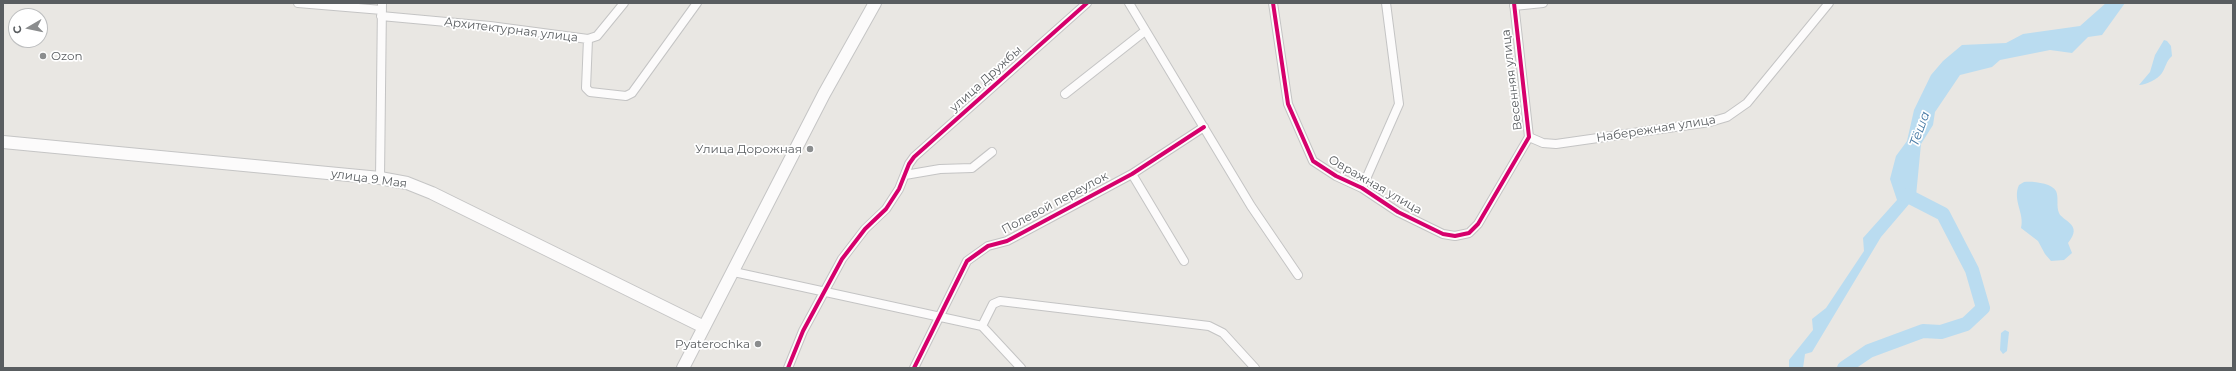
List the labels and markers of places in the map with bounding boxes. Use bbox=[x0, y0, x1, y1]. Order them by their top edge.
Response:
place label: Ozon bbox=[51, 49, 83, 63]
marker: Ozon bbox=[38, 51, 48, 61]
place label: Улица Дорожная bbox=[695, 142, 802, 156]
marker: Улица Дорожная bbox=[805, 144, 815, 154]
place label: Pyaterochka bbox=[675, 337, 750, 351]
marker: Pyaterochka bbox=[753, 339, 763, 349]

